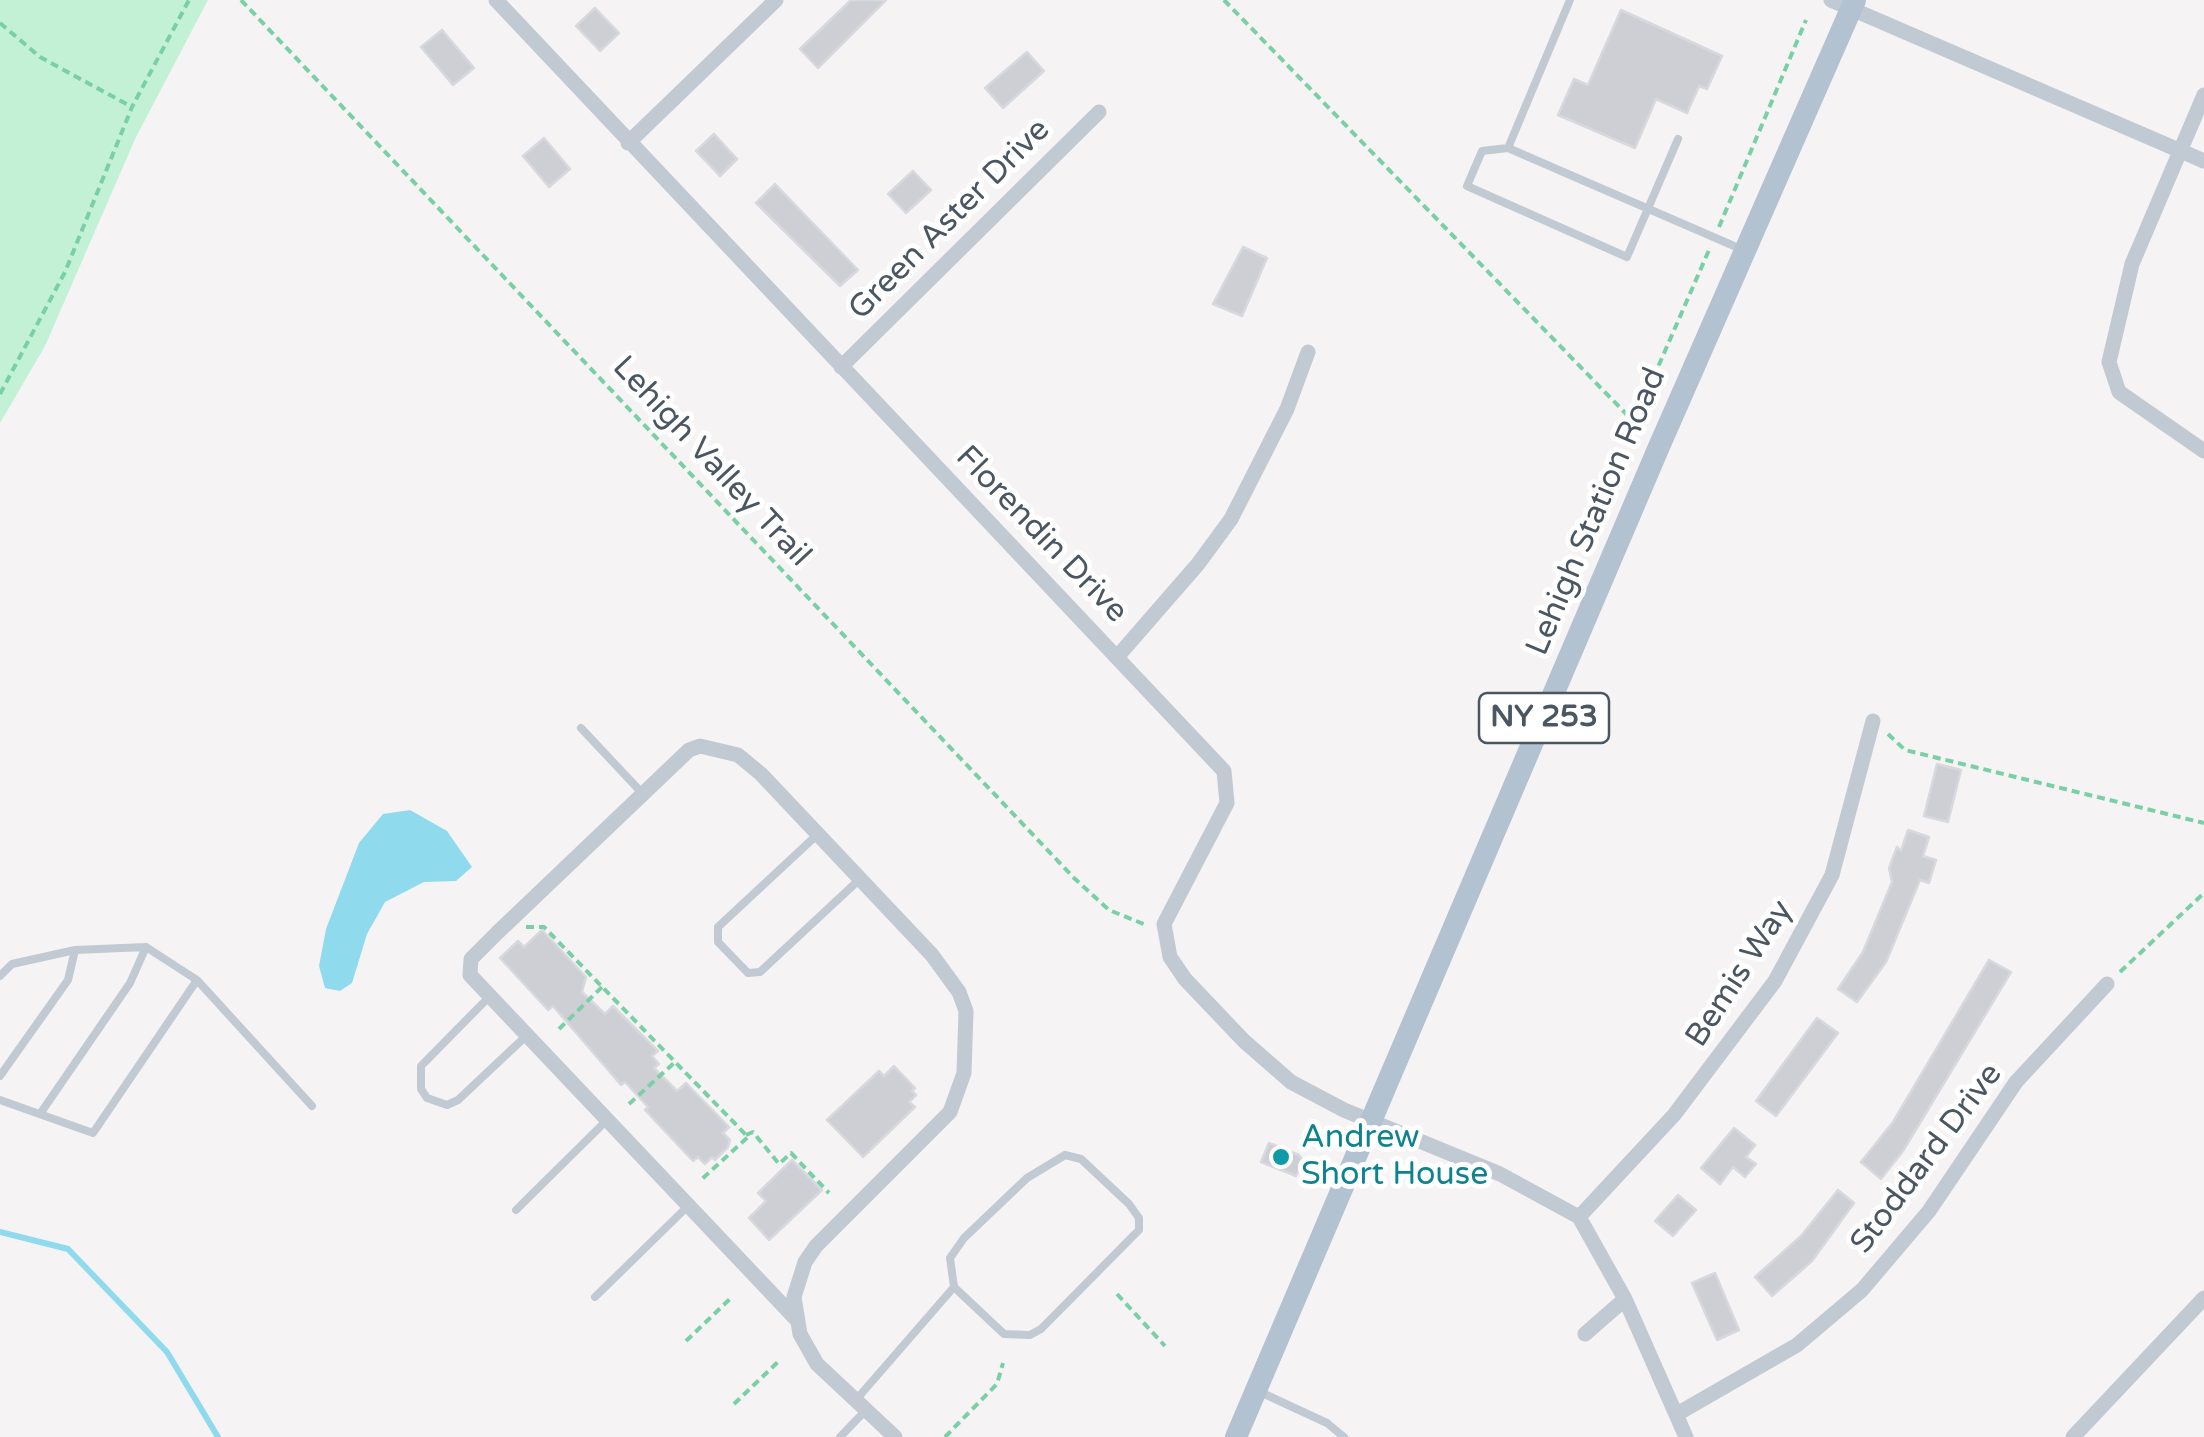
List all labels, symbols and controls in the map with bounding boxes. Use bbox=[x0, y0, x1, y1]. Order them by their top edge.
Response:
street label: Green Aster Drive bbox=[841, 111, 1059, 329]
street label: Lehigh Valley Trail bbox=[604, 349, 818, 575]
street label: Lehigh Station Road bbox=[1519, 362, 1675, 662]
street label: Florendin Drive bbox=[947, 439, 1135, 631]
road number: NY 253 bbox=[1479, 693, 1609, 743]
street label: Bemis Way bbox=[1678, 893, 1802, 1055]
street label: Stoddard Drive bbox=[1843, 1056, 2011, 1262]
place label: Andrew Short House bbox=[1301, 1120, 1488, 1195]
marker: Andrew Short House bbox=[1270, 1146, 1292, 1168]

